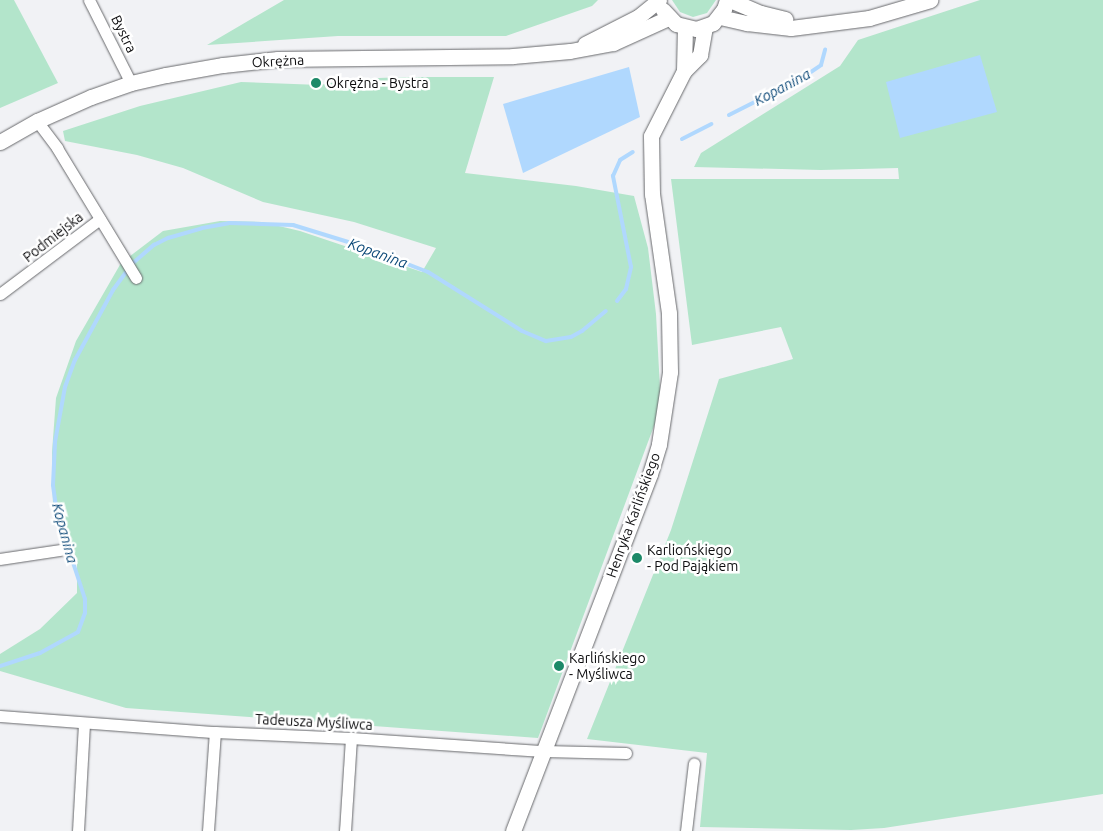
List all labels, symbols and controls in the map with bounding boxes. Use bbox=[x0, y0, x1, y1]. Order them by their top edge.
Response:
street label: Bystra bbox=[108, 12, 140, 56]
street label: Okrężna bbox=[251, 51, 305, 71]
water label: Kopanina bbox=[751, 65, 813, 109]
place label: Okrężna - Bystra bbox=[326, 75, 429, 91]
marker: Okrężna - Bystra bbox=[310, 77, 322, 89]
street label: Podmiejska bbox=[20, 208, 86, 266]
water label: Kopanina bbox=[346, 234, 410, 272]
street label: Henryka Karlińskiego bbox=[603, 450, 663, 580]
water label: Kopanina bbox=[48, 501, 82, 565]
place label: Karliońskiego - Pod Pająkiem bbox=[647, 542, 738, 574]
marker: Karliońskiego - Pod Pająkiem bbox=[631, 552, 643, 564]
place label: Karlińskiego - Myśliwca bbox=[569, 650, 646, 682]
marker: Karlińskiego - Myśliwca bbox=[553, 660, 565, 672]
street label: Tadeusza Myśliwca bbox=[255, 711, 373, 733]

